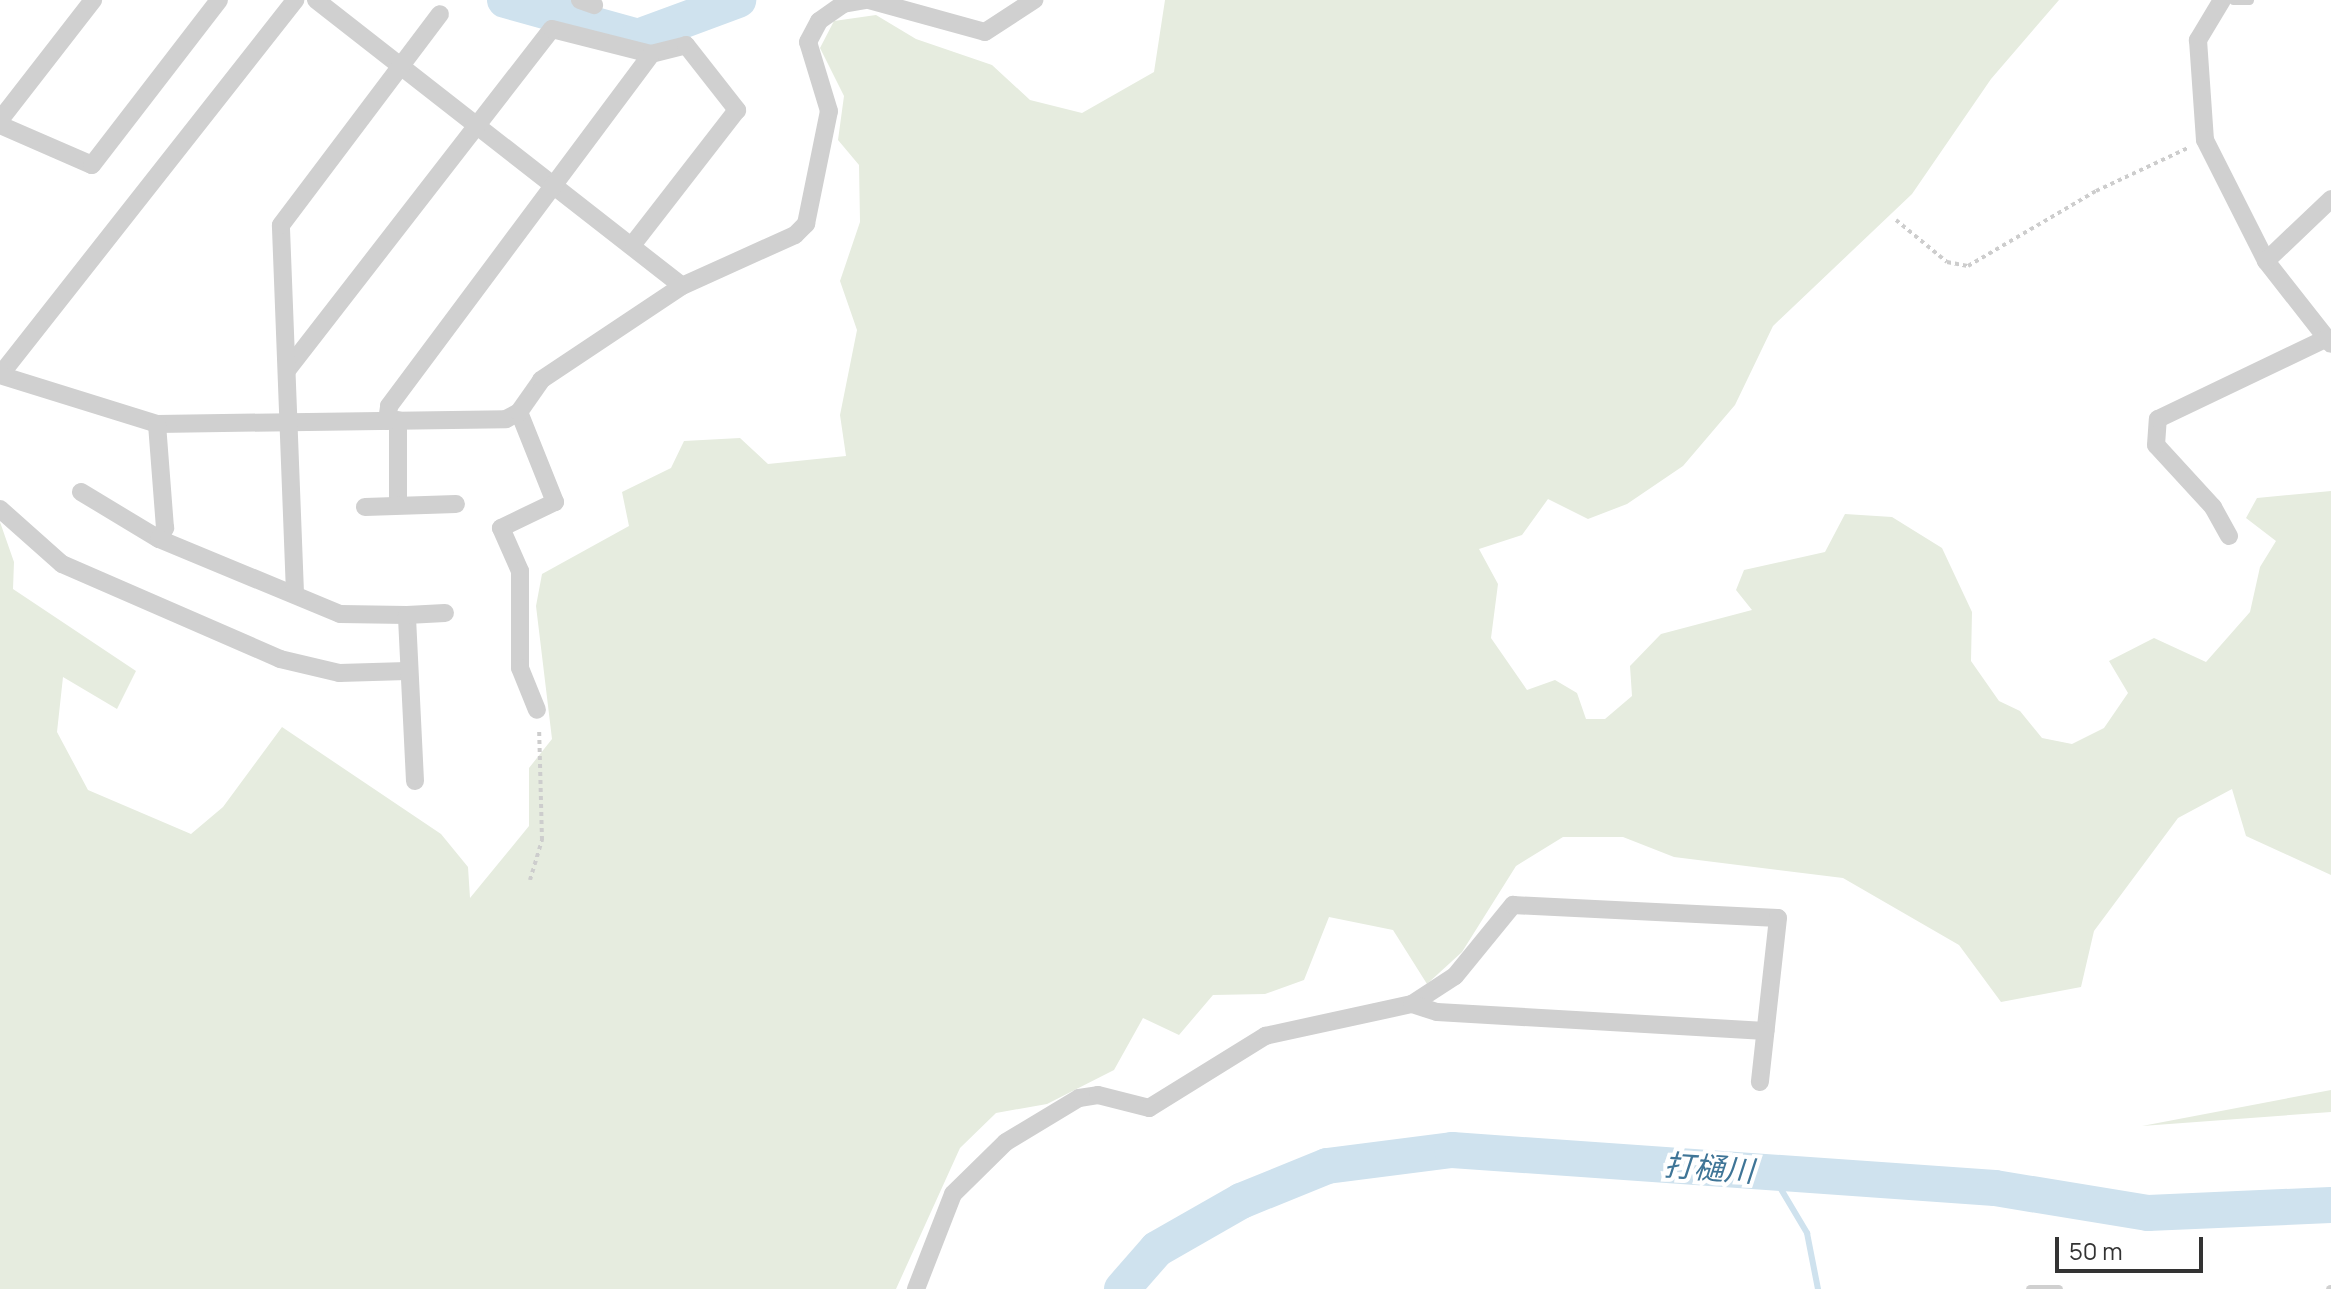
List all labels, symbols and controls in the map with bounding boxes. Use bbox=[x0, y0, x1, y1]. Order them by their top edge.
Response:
water label: 打樋川 bbox=[1663, 1147, 1755, 1189]
scale bar bbox=[2059, 1221, 2207, 1271]
text: 50 m bbox=[2069, 1234, 2123, 1267]

